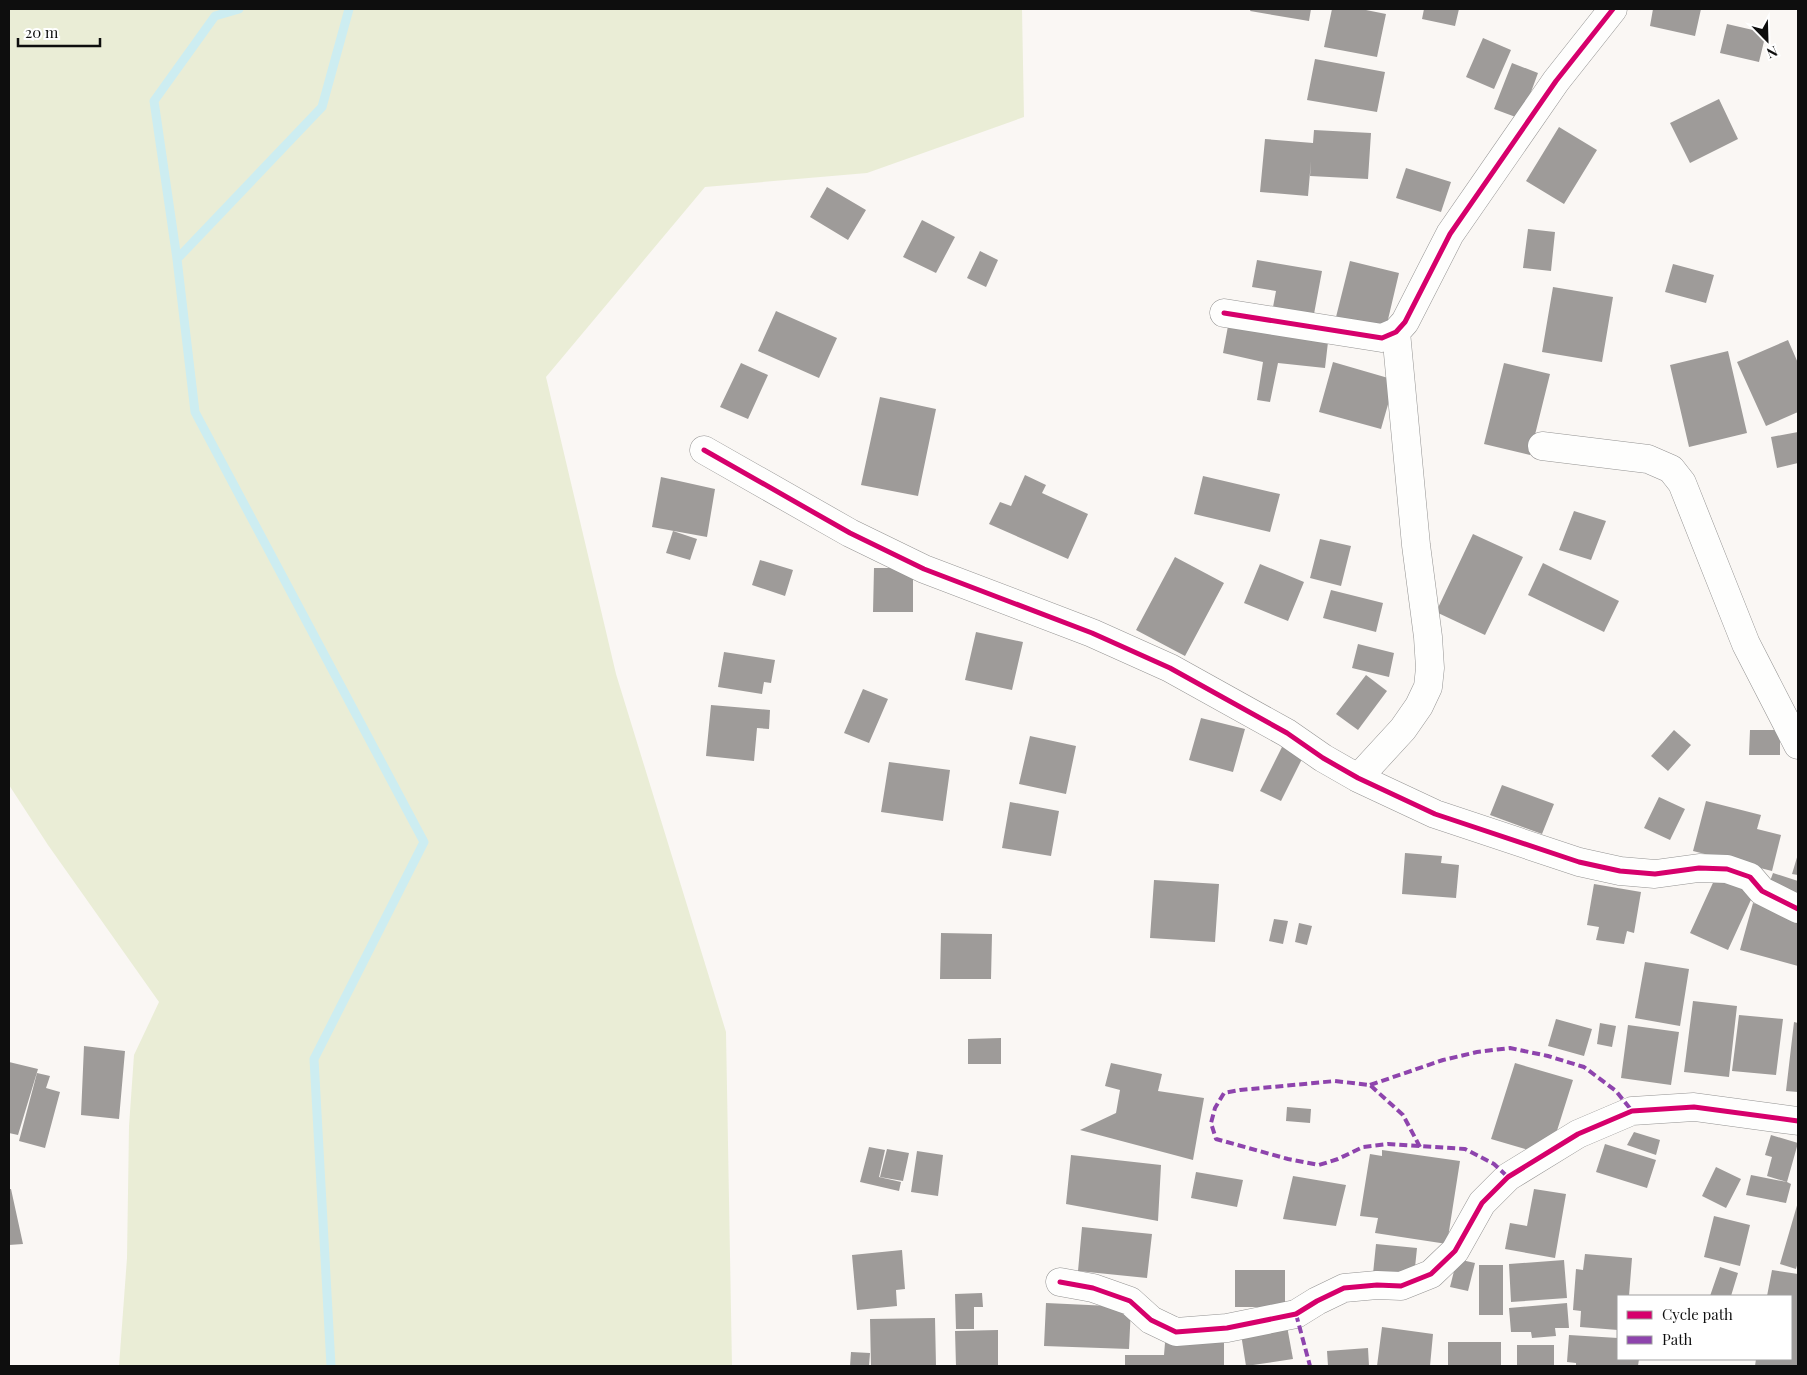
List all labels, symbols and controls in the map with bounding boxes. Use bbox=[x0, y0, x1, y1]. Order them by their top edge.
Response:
scale bar bbox=[18, 15, 100, 47]
north arrow bbox=[1742, 15, 1792, 65]
text: 20 m bbox=[25, 22, 59, 42]
text: N bbox=[1764, 42, 1781, 63]
legend bbox=[1617, 1295, 1792, 1360]
text: Cycle path bbox=[1662, 1304, 1733, 1324]
text: Path bbox=[1662, 1329, 1692, 1349]

